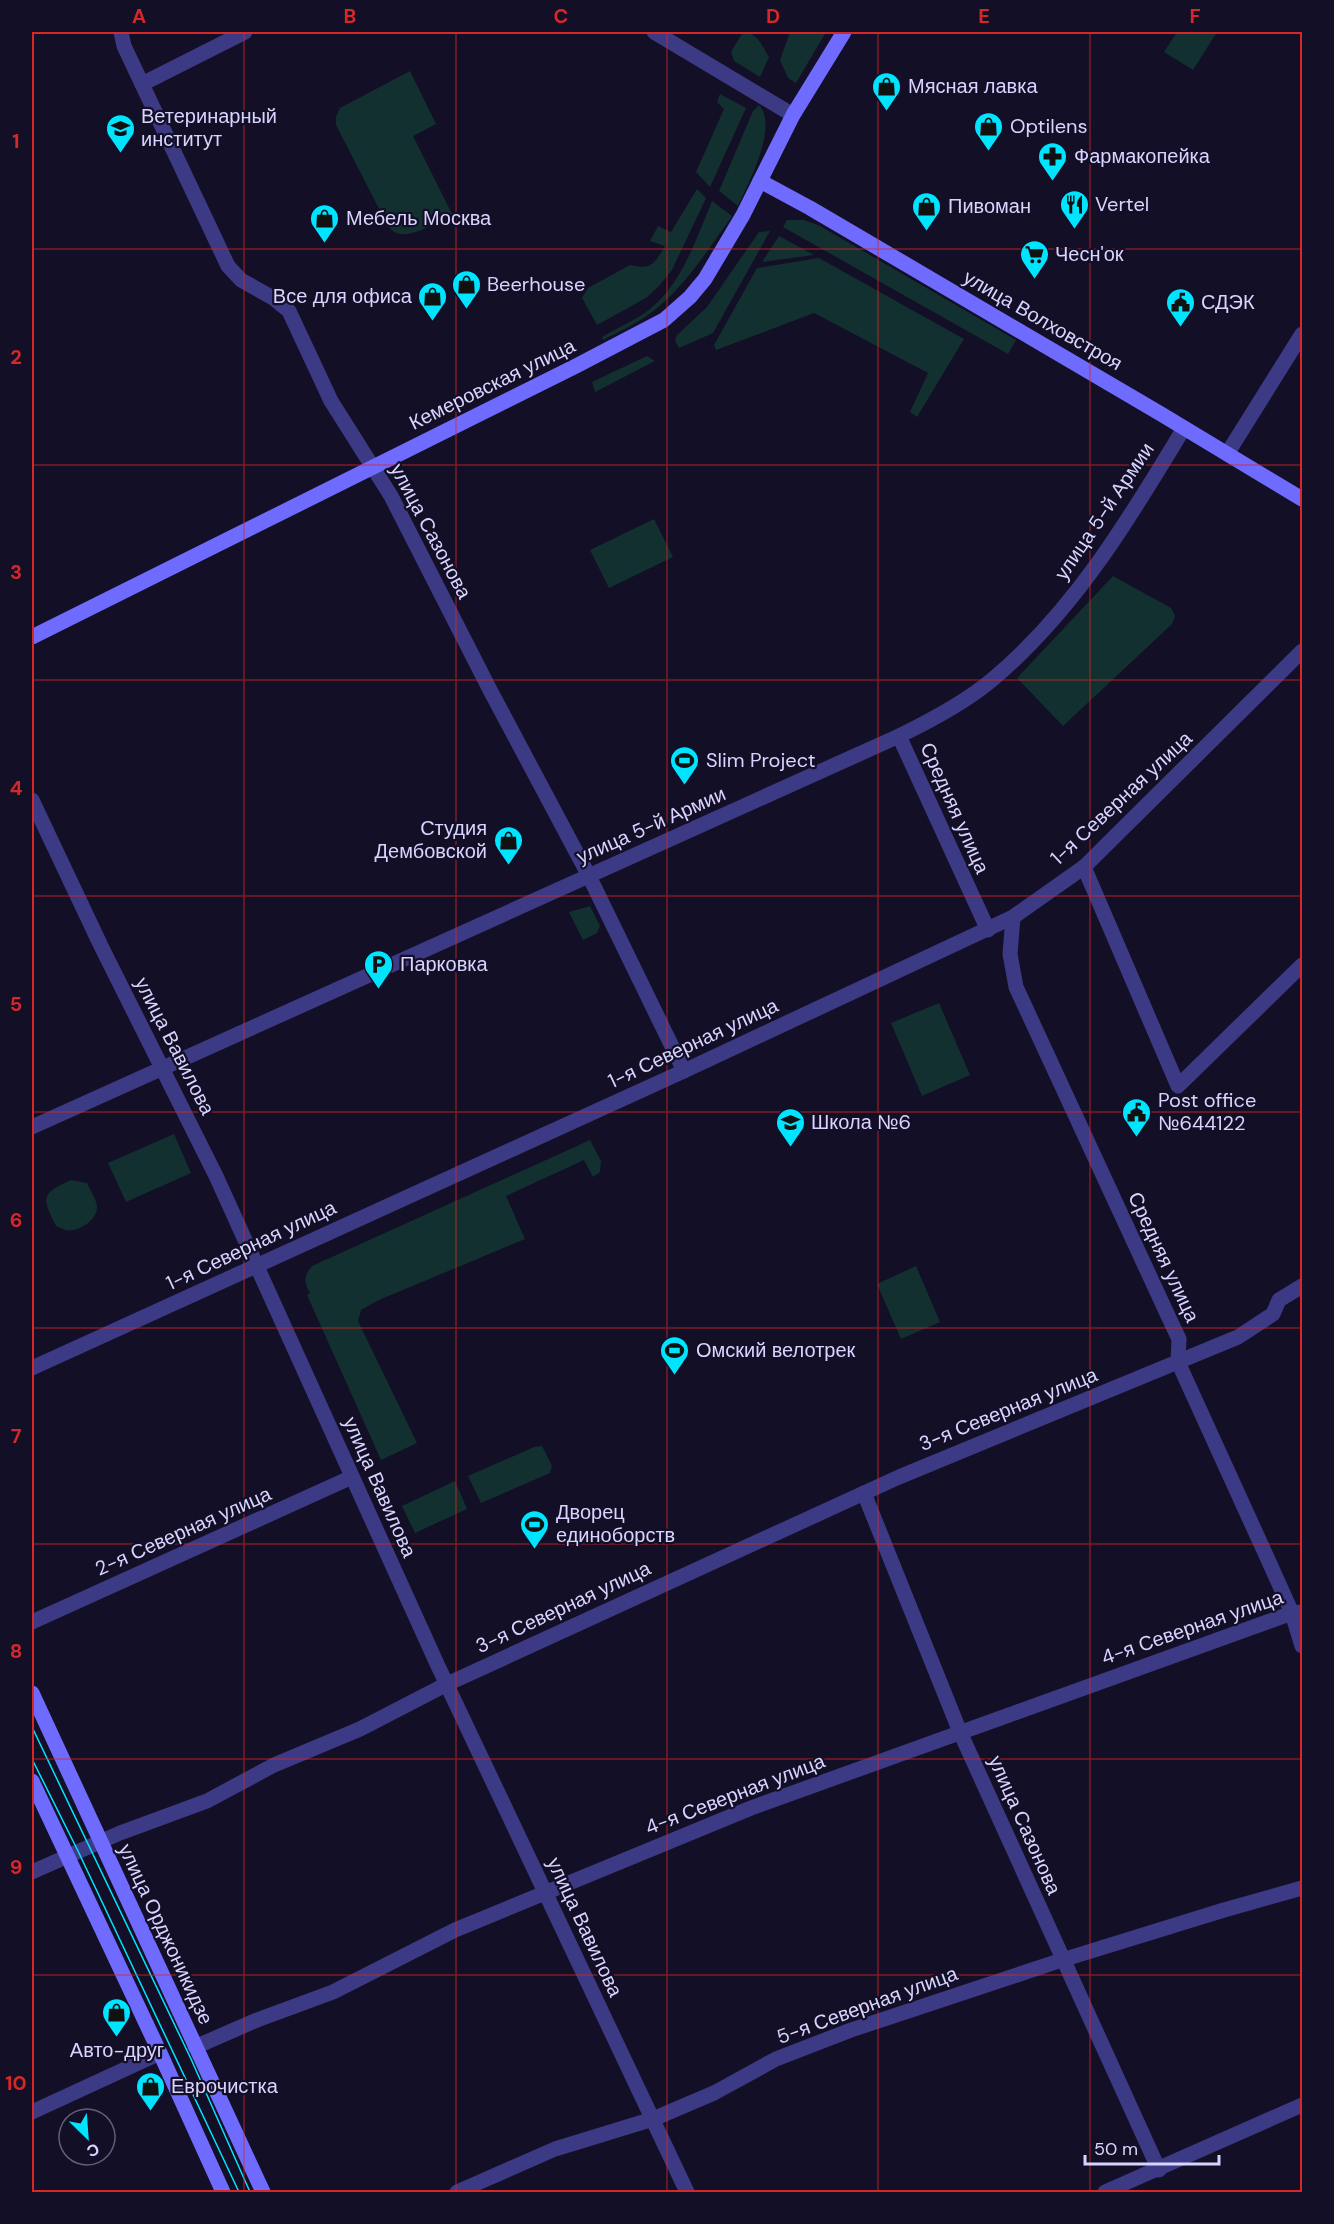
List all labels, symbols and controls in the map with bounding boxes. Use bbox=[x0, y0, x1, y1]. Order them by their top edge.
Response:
text: A bbox=[132, 3, 146, 29]
text: B bbox=[344, 3, 356, 29]
text: C bbox=[554, 3, 568, 29]
text: D bbox=[766, 3, 780, 29]
text: E bbox=[978, 3, 990, 29]
text: F bbox=[1189, 3, 1201, 29]
shop icon: Мясная лавка bbox=[871, 70, 903, 112]
place label: Мясная лавка bbox=[908, 73, 1038, 99]
place label: Ветеринарный институт bbox=[141, 103, 277, 152]
shop icon: Optilens bbox=[973, 110, 1005, 152]
school or university icon: Ветеринарный институт bbox=[104, 112, 136, 154]
place label: Optilens bbox=[1010, 113, 1088, 139]
text: 1 bbox=[12, 128, 20, 154]
pharmacy icon: Фармакопейка bbox=[1037, 140, 1069, 182]
place label: Фармакопейка bbox=[1074, 143, 1211, 169]
restaurant icon: Vertel bbox=[1058, 188, 1090, 230]
shop icon: Пивоман bbox=[911, 190, 943, 232]
place label: Vertel bbox=[1095, 191, 1149, 217]
place label: Пивоман bbox=[948, 193, 1031, 219]
shop icon: Мебель Москва bbox=[309, 202, 341, 244]
place label: Мебель Москва bbox=[346, 205, 492, 231]
supermarket icon: Чесн'ок bbox=[1018, 238, 1050, 280]
place label: Чесн'ок bbox=[1055, 241, 1124, 267]
street label: улица Волховстроя bbox=[959, 264, 1127, 376]
shop icon: Beerhouse bbox=[450, 268, 482, 310]
place label: Beerhouse bbox=[487, 271, 585, 297]
shop icon: Все для офиса bbox=[417, 280, 449, 322]
place label: Все для офиса bbox=[273, 283, 413, 309]
public building icon: СДЭК bbox=[1164, 286, 1196, 328]
place label: СДЭК bbox=[1201, 289, 1255, 315]
street label: Кемеровская улица bbox=[405, 332, 580, 436]
text: 2 bbox=[10, 344, 22, 370]
street label: улица 5-й Армии bbox=[1048, 437, 1160, 585]
street label: улица Сазонова bbox=[384, 459, 478, 604]
text: 3 bbox=[10, 559, 22, 585]
street label: 1-я Северная улица bbox=[1045, 725, 1198, 871]
street label: Средняя улица bbox=[914, 738, 996, 878]
sports icon: Slim Project bbox=[669, 744, 701, 786]
place label: Slim Project bbox=[706, 747, 816, 773]
text: 4 bbox=[10, 775, 23, 801]
street label: улица 5-й Армии bbox=[572, 781, 730, 869]
place label: Студия Дембовской bbox=[375, 815, 487, 864]
shop icon: Студия Дембовской bbox=[492, 824, 524, 866]
parking icon: Парковка bbox=[363, 948, 395, 990]
place label: Парковка bbox=[400, 951, 489, 977]
street label: улица Вавилова bbox=[129, 973, 221, 1120]
text: 5 bbox=[10, 991, 22, 1017]
street label: 1-я Северная улица bbox=[604, 992, 783, 1094]
place label: Post office №644122 bbox=[1158, 1087, 1256, 1136]
public building icon: Post office №644122 bbox=[1121, 1096, 1153, 1138]
school or university icon: Школа №6 bbox=[774, 1106, 806, 1148]
place label: Школа №6 bbox=[811, 1109, 911, 1135]
street label: Средняя улица bbox=[1122, 1188, 1206, 1327]
street label: 1-я Северная улица bbox=[162, 1194, 341, 1296]
text: 6 bbox=[10, 1207, 22, 1233]
sports icon: Омский велотрек bbox=[659, 1334, 691, 1376]
place label: Омский велотрек bbox=[696, 1337, 856, 1363]
street label: 3-я Северная улица bbox=[915, 1361, 1102, 1457]
street label: улица Вавилова bbox=[337, 1413, 423, 1562]
text: 7 bbox=[11, 1423, 22, 1449]
street label: 2-я Северная улица bbox=[91, 1480, 276, 1582]
place label: Дворец единоборств bbox=[556, 1499, 675, 1548]
sports icon: Дворец единоборств bbox=[519, 1508, 551, 1550]
street label: 3-я Северная улица bbox=[471, 1555, 656, 1659]
street label: 4-я Северная улица bbox=[1098, 1583, 1287, 1670]
text: 8 bbox=[10, 1638, 22, 1664]
street label: 4-я Северная улица bbox=[641, 1747, 829, 1840]
street label: улица Сазонова bbox=[983, 1751, 1068, 1899]
street label: улица Орджоникидзе bbox=[113, 1839, 219, 2029]
street label: улица Вавилова bbox=[541, 1853, 629, 2002]
text: 9 bbox=[10, 1854, 22, 1880]
street label: 5-я Северная улица bbox=[773, 1960, 962, 2050]
shop icon: Авто-друг bbox=[101, 1996, 133, 2038]
place label: Авто-друг bbox=[70, 2037, 164, 2063]
text: 10 bbox=[5, 2070, 27, 2096]
shop icon: Еврочистка bbox=[134, 2070, 166, 2112]
place label: Еврочистка bbox=[171, 2073, 279, 2099]
north arrow bbox=[57, 2107, 117, 2167]
scale bar bbox=[1085, 2128, 1218, 2166]
text: 50 m bbox=[1094, 2137, 1138, 2161]
text: С bbox=[83, 2138, 103, 2162]

